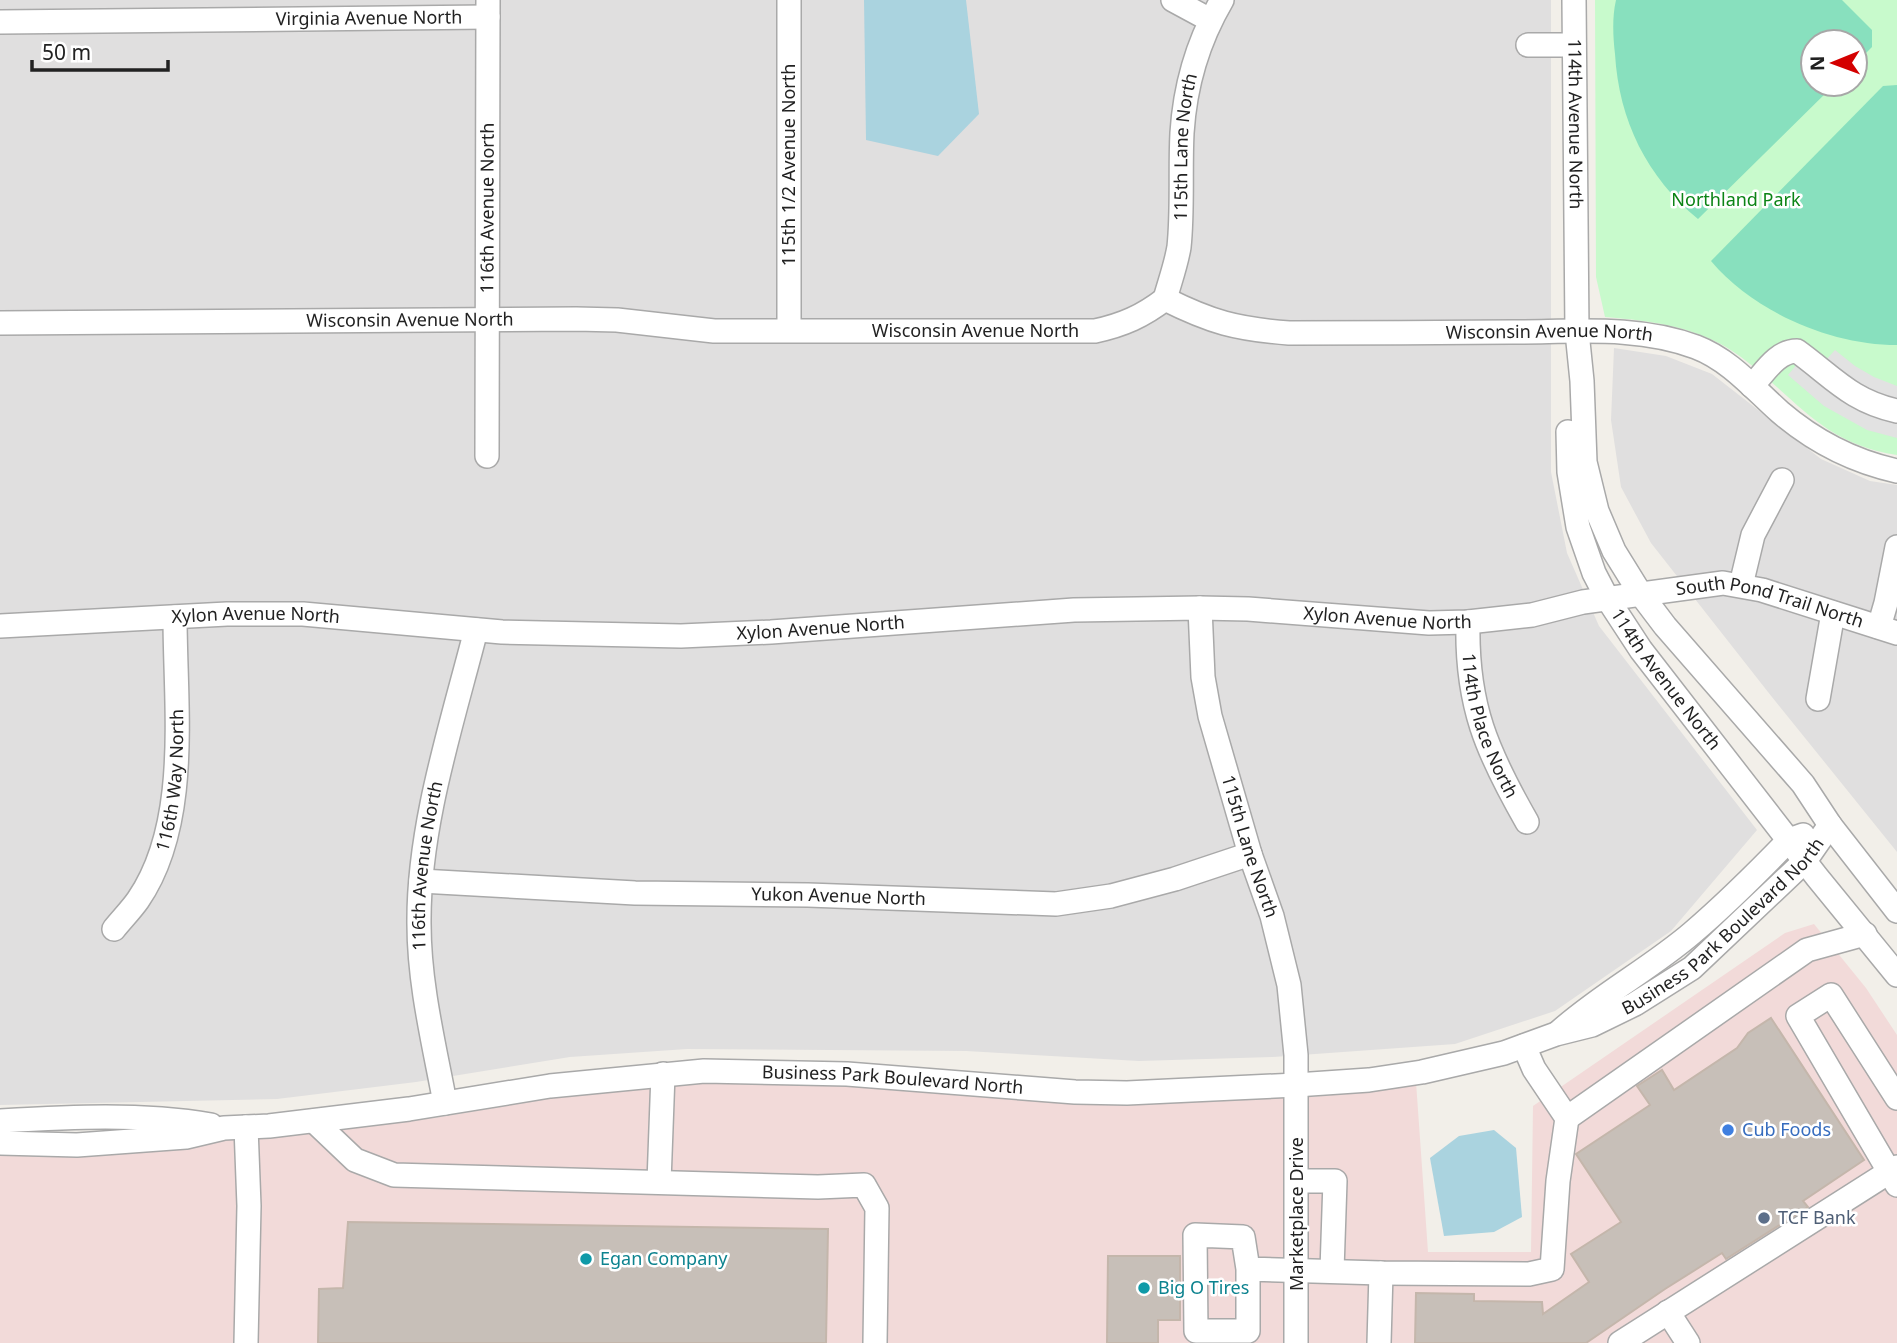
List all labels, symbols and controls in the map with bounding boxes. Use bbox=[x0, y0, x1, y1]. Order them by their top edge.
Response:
street label: Virginia Avenue North bbox=[276, 4, 462, 30]
scale bar bbox=[32, 28, 168, 72]
north arrow bbox=[1799, 28, 1869, 98]
text: 50 m bbox=[42, 38, 91, 66]
street label: 114th Avenue North bbox=[1563, 38, 1589, 209]
text: N bbox=[1804, 55, 1830, 71]
street label: 115th 1/2 Avenue North bbox=[776, 64, 800, 266]
street label: 115th Lane North bbox=[1168, 71, 1202, 221]
street label: 116th Avenue North bbox=[474, 123, 499, 293]
park label: Northland Park bbox=[1671, 187, 1801, 211]
street label: Wisconsin Avenue North bbox=[306, 306, 514, 332]
street label: Wisconsin Avenue North bbox=[872, 318, 1079, 342]
street label: Wisconsin Avenue North bbox=[1446, 318, 1655, 346]
street label: South Pond Trail North bbox=[1674, 570, 1867, 633]
street label: Xylon Avenue North bbox=[1303, 600, 1472, 634]
street label: Xylon Avenue North bbox=[171, 601, 341, 628]
street label: 114th Avenue North bbox=[1606, 603, 1727, 754]
street label: Xylon Avenue North bbox=[736, 609, 906, 645]
street label: 114th Place North bbox=[1457, 652, 1524, 802]
street label: 116th Way North bbox=[149, 709, 188, 854]
street label: 115th Lane North bbox=[1217, 772, 1285, 921]
street label: 116th Avenue North bbox=[406, 778, 448, 951]
street label: Business Park Boulevard North bbox=[1617, 832, 1829, 1020]
street label: Yukon Avenue North bbox=[751, 881, 926, 910]
street label: Business Park Boulevard North bbox=[762, 1059, 1024, 1099]
place label: Cub Foods bbox=[1742, 1117, 1831, 1141]
marker: Cub Foods bbox=[1720, 1122, 1736, 1138]
street label: Marketplace Drive bbox=[1284, 1137, 1308, 1291]
place label: TCF Bank bbox=[1778, 1205, 1856, 1229]
marker: TCF Bank bbox=[1756, 1210, 1772, 1226]
place label: Egan Company bbox=[600, 1246, 728, 1270]
marker: Egan Company bbox=[578, 1251, 594, 1267]
place label: Big O Tires bbox=[1158, 1275, 1249, 1299]
marker: Big O Tires bbox=[1136, 1280, 1152, 1296]

